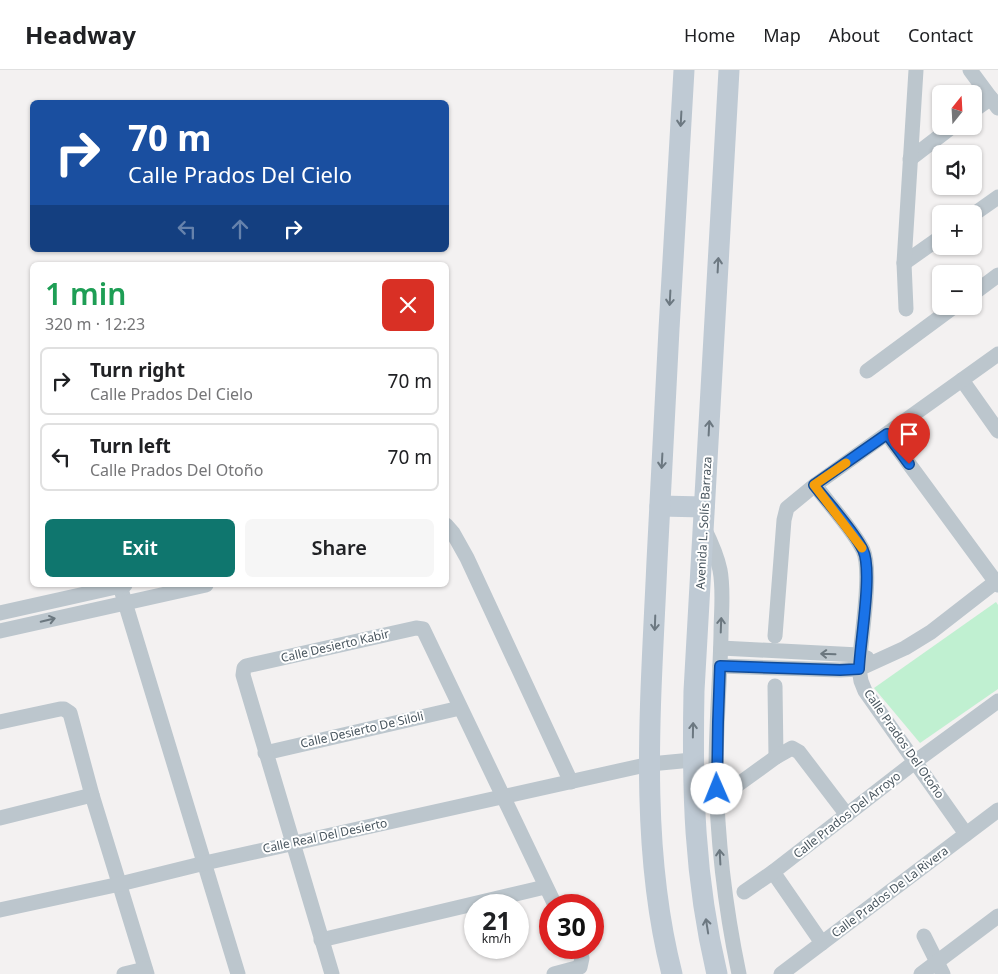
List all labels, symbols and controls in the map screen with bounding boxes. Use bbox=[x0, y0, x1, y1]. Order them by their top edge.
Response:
text: Headway bbox=[25, 18, 136, 51]
text: Home bbox=[684, 23, 735, 47]
text: Map bbox=[763, 23, 801, 47]
text: About bbox=[829, 23, 880, 47]
text: Contact bbox=[908, 23, 973, 47]
north arrow bbox=[932, 85, 982, 135]
map controls bbox=[932, 85, 982, 315]
one-way arrow bbox=[676, 110, 685, 126]
text: 70 m bbox=[128, 114, 211, 161]
icon: right bbox=[45, 120, 110, 185]
button: sound bbox=[932, 145, 982, 195]
text: Calle Prados Del Cielo bbox=[128, 159, 352, 189]
button: + bbox=[932, 205, 982, 255]
icon: left bbox=[173, 215, 201, 243]
icon: ahead bbox=[226, 215, 254, 243]
icon: right bbox=[279, 215, 307, 243]
one-way arrow bbox=[713, 258, 722, 274]
button: − bbox=[932, 265, 982, 315]
text: 1 min bbox=[45, 273, 126, 314]
button: close bbox=[382, 279, 434, 331]
one-way arrow bbox=[666, 290, 675, 306]
text: 320 m · 12:23 bbox=[45, 313, 145, 335]
text: Turn right bbox=[90, 357, 185, 383]
icon: right bbox=[47, 367, 75, 395]
text: 70 m bbox=[388, 368, 432, 394]
text: Calle Prados Del Cielo bbox=[90, 383, 253, 405]
pin bbox=[888, 413, 930, 464]
one-way arrow bbox=[704, 420, 713, 436]
icon: arrive bbox=[895, 420, 923, 448]
text: Turn left bbox=[90, 433, 171, 459]
icon: left bbox=[47, 443, 75, 471]
text: 70 m bbox=[388, 444, 432, 470]
one-way arrow bbox=[658, 452, 667, 468]
street label: Avenida L. Solís Barraza bbox=[692, 456, 715, 590]
text: Calle Prados Del Otoño bbox=[90, 459, 263, 481]
button: Exit bbox=[45, 519, 235, 577]
button: Share bbox=[245, 519, 434, 577]
one-way arrow bbox=[650, 614, 660, 631]
one-way arrow bbox=[39, 615, 55, 624]
one-way arrow bbox=[716, 617, 726, 633]
street label: Calle Desierto Kabir bbox=[279, 625, 391, 666]
one-way arrow bbox=[820, 649, 836, 659]
street label: Calle Prados Del Otoño bbox=[860, 686, 949, 802]
street label: Calle Desierto De Siloli bbox=[299, 707, 425, 752]
one-way arrow bbox=[688, 722, 698, 738]
position arrow bbox=[690, 762, 742, 814]
street label: Calle Prados Del Arroyo bbox=[789, 767, 904, 862]
street label: Calle Real Del Desierto bbox=[261, 814, 389, 857]
street label: Calle Prados De La Rivera bbox=[828, 842, 952, 941]
one-way arrow bbox=[716, 849, 725, 865]
speed limit sign: 30 bbox=[539, 894, 604, 959]
text: 21 bbox=[482, 903, 511, 937]
one-way arrow bbox=[702, 919, 712, 935]
text: km/h bbox=[482, 930, 511, 947]

